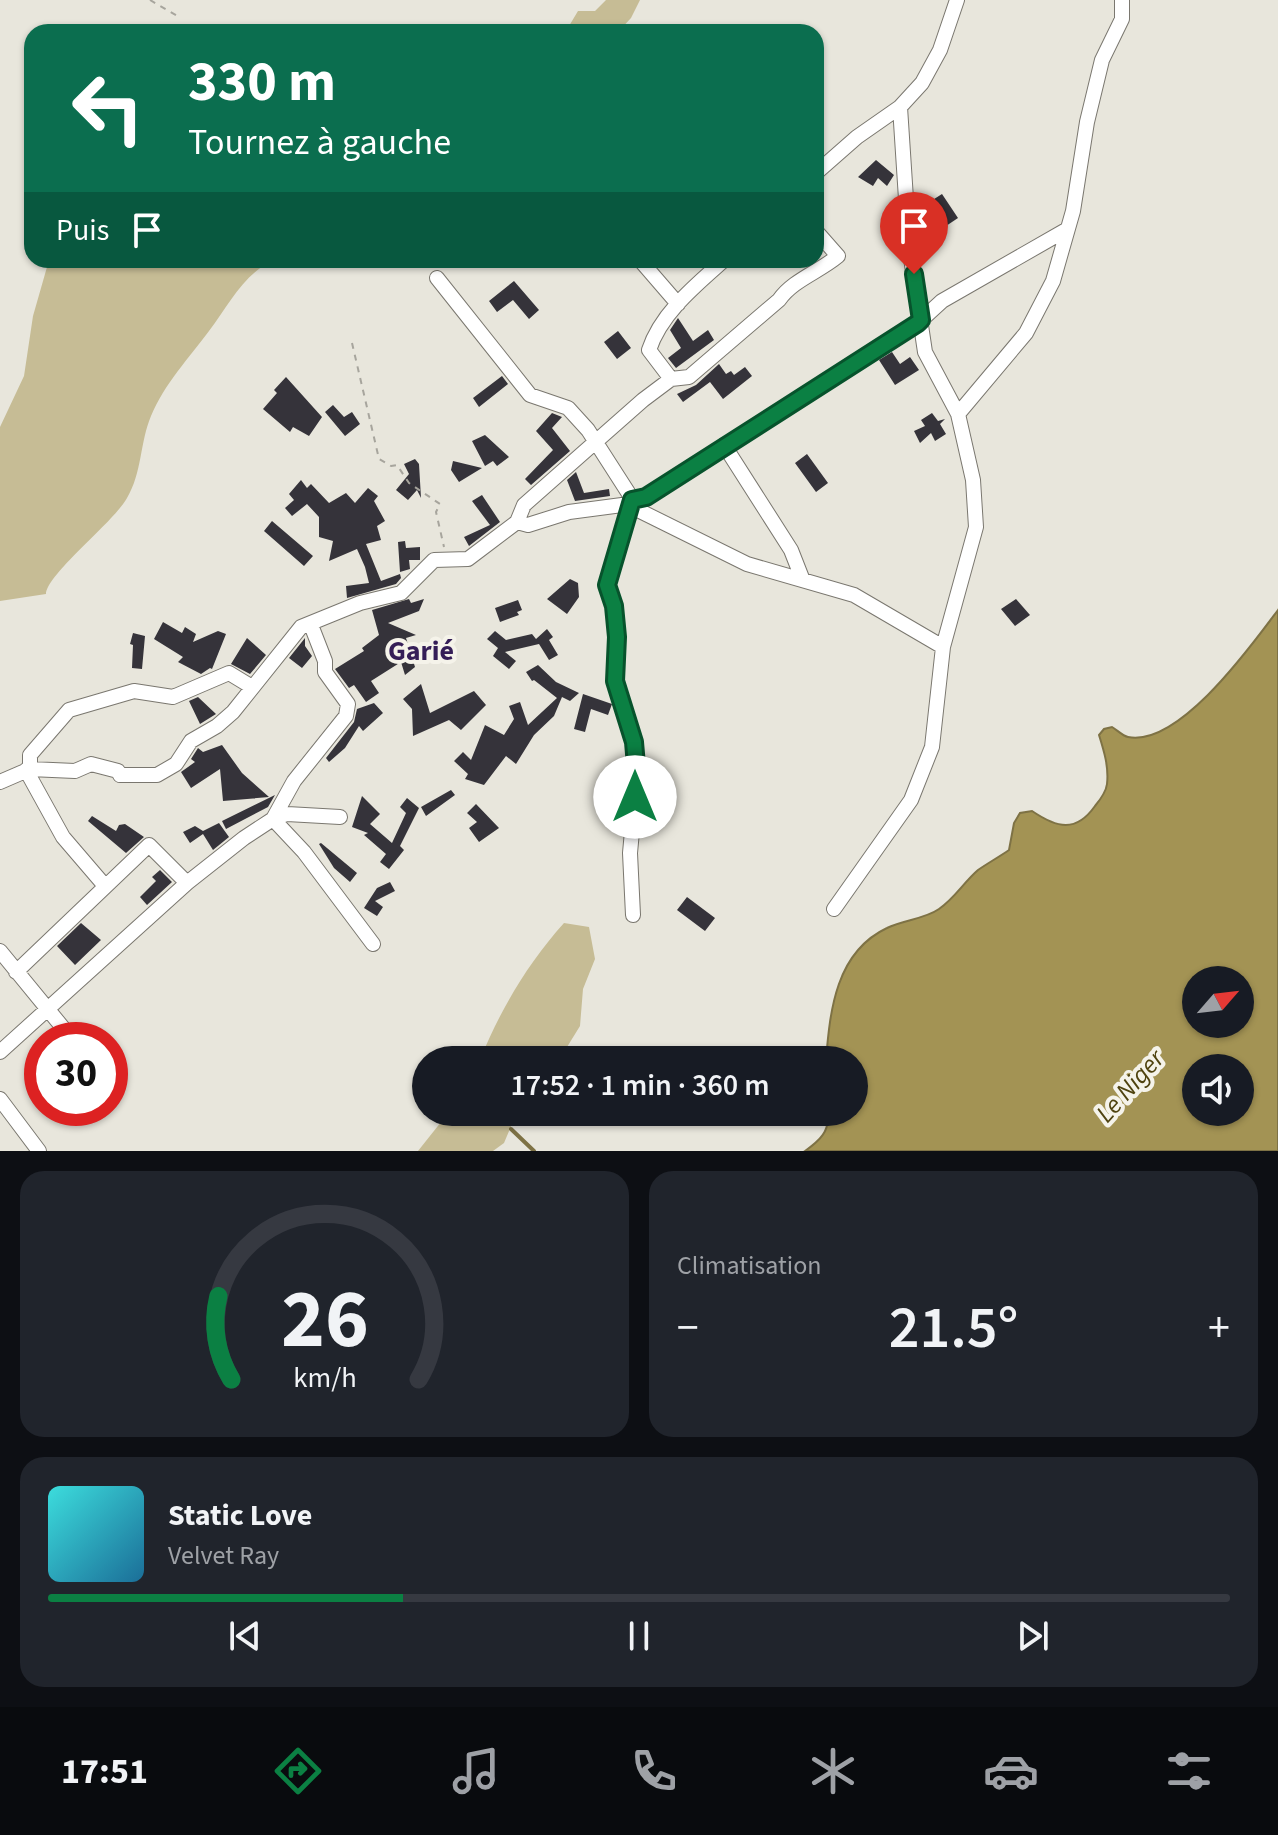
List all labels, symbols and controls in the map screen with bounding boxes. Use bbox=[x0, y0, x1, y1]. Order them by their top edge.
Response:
text: 330 m bbox=[188, 43, 336, 122]
icon: left bbox=[56, 56, 160, 160]
text: Tournez à gauche bbox=[188, 117, 451, 168]
pin bbox=[880, 192, 948, 274]
icon: arrive bbox=[892, 204, 936, 248]
icon: arrive bbox=[125, 208, 169, 252]
text: Puis bbox=[56, 209, 109, 252]
district label: Garié bbox=[388, 631, 454, 671]
position arrow bbox=[593, 755, 677, 839]
north arrow bbox=[1182, 966, 1254, 1038]
map controls bbox=[1182, 966, 1254, 1126]
speed limit sign: 30 bbox=[24, 1022, 128, 1126]
water label: Le Niger bbox=[1087, 1041, 1174, 1131]
button: sound bbox=[1182, 1054, 1254, 1126]
text: 17:52 · 1 min · 360 m bbox=[510, 1064, 770, 1107]
text: Climatisation bbox=[677, 1247, 822, 1284]
text: 26 bbox=[281, 1261, 368, 1379]
text: 21.5° bbox=[889, 1286, 1018, 1371]
text: − bbox=[677, 1297, 699, 1360]
text: + bbox=[1208, 1297, 1230, 1360]
text: km/h bbox=[293, 1358, 356, 1398]
text: Static Love bbox=[168, 1494, 312, 1537]
text: Velvet Ray bbox=[168, 1537, 279, 1574]
icon: previous bbox=[223, 1614, 267, 1658]
icon: pause bbox=[617, 1614, 661, 1658]
icon: next bbox=[1011, 1614, 1055, 1658]
icon: directions bbox=[270, 1743, 326, 1799]
icon: music bbox=[448, 1743, 504, 1799]
icon: phone bbox=[626, 1743, 682, 1799]
icon: climate bbox=[805, 1743, 861, 1799]
icon: car bbox=[983, 1743, 1039, 1799]
icon: filters bbox=[1161, 1743, 1217, 1799]
text: 17:51 bbox=[61, 1746, 148, 1797]

